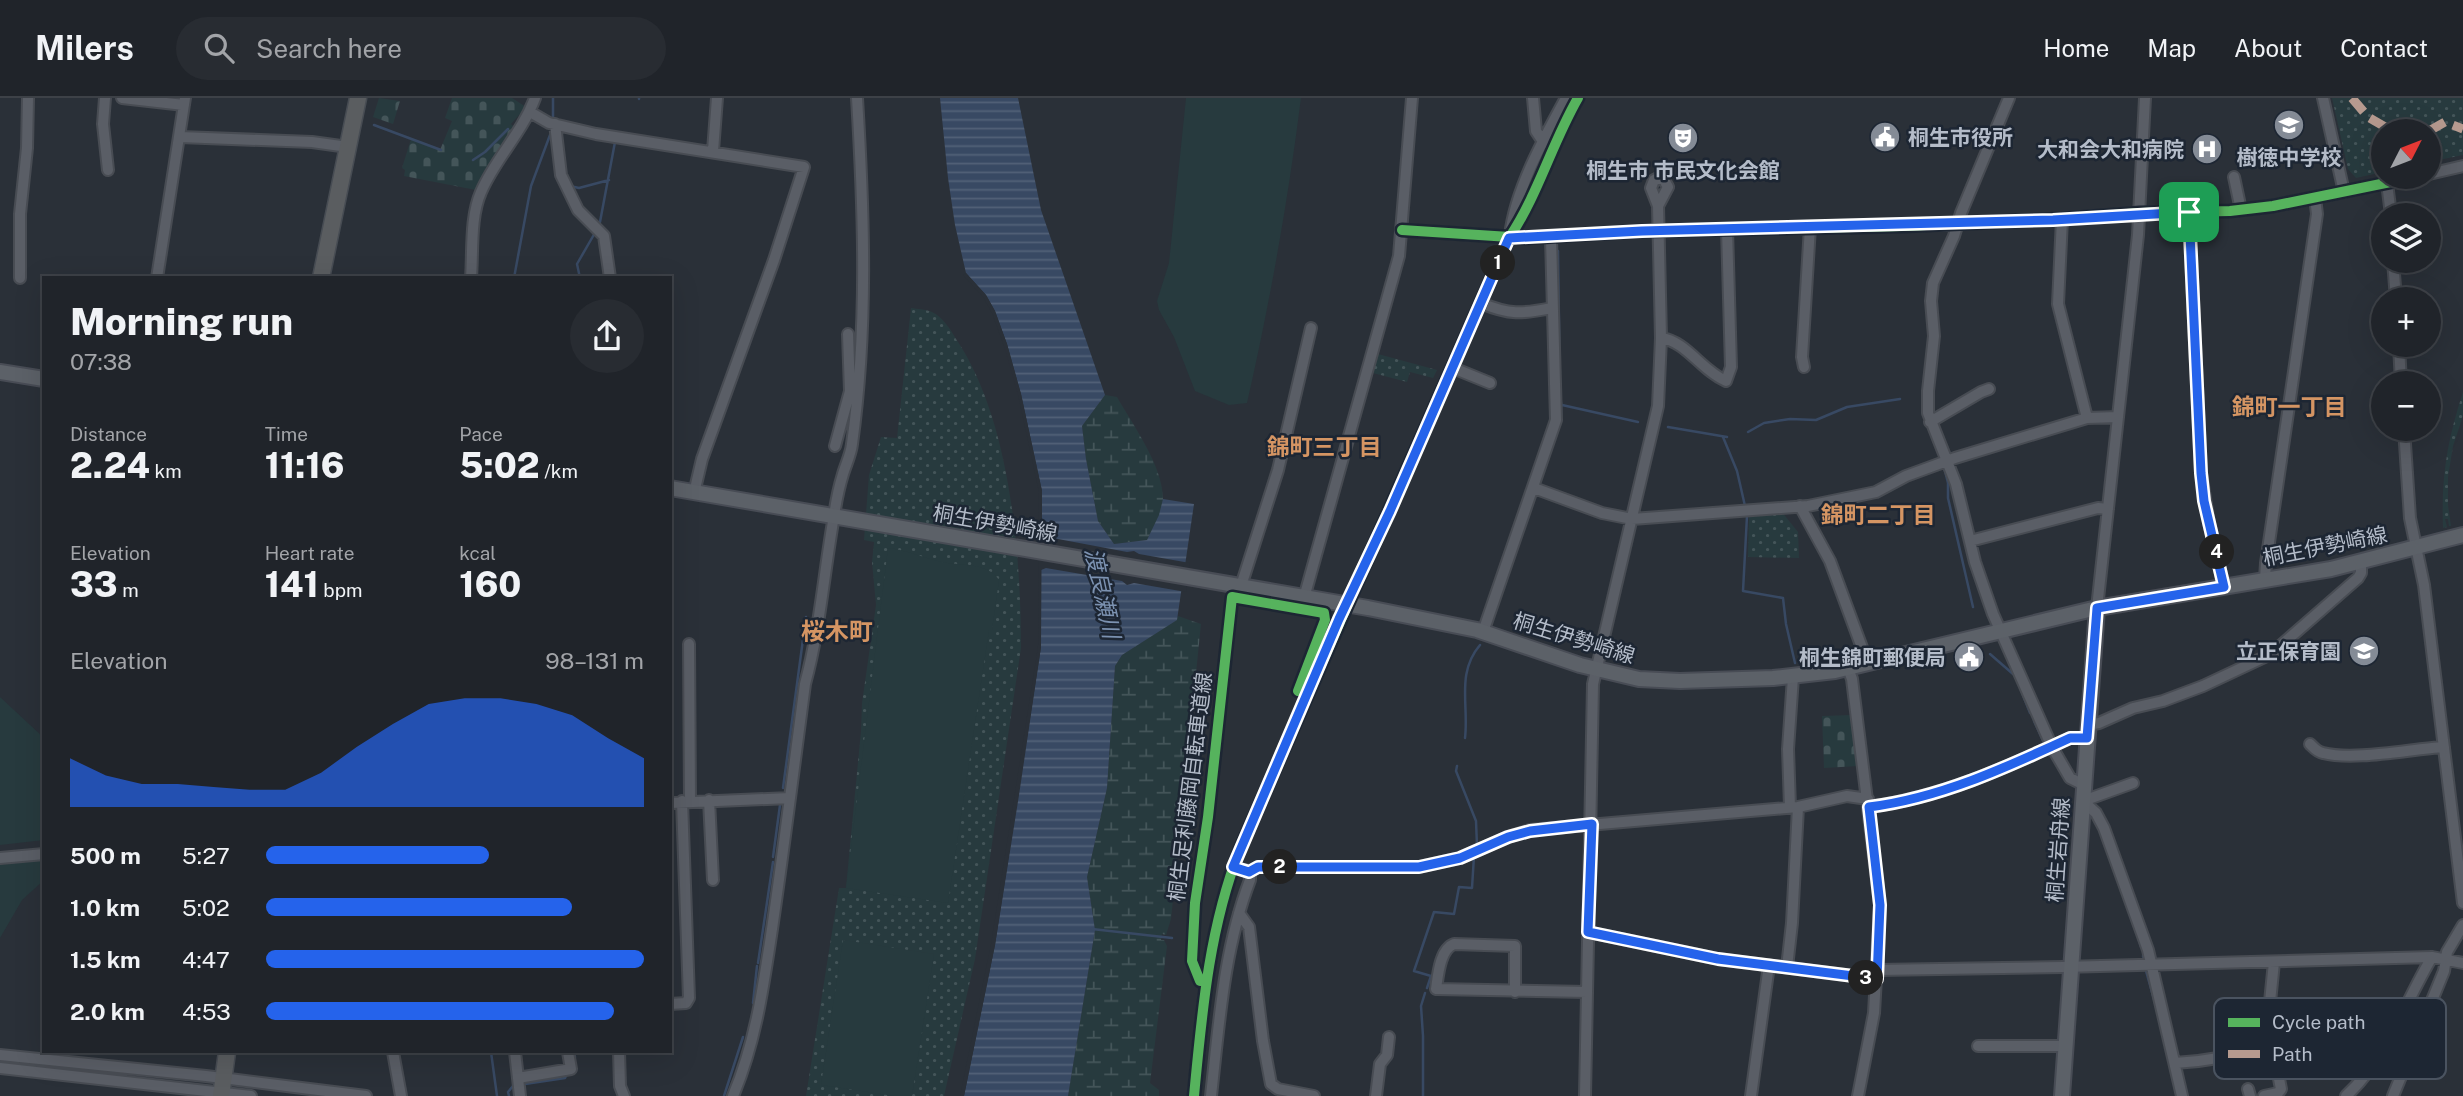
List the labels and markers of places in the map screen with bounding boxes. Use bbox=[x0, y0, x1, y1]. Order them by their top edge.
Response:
school or university icon: 樹徳中学校 bbox=[2272, 108, 2306, 142]
public building icon: 桐生市役所 bbox=[1868, 120, 1902, 154]
theatre icon: 桐生市 市民文化会館 bbox=[1666, 121, 1700, 155]
place label: 桐生市役所 bbox=[1908, 125, 2013, 150]
hospital icon: 大和会大和病院 bbox=[2190, 132, 2224, 166]
place label: 大和会大和病院 bbox=[2037, 137, 2184, 162]
place label: 樹徳中学校 bbox=[2237, 145, 2342, 170]
place label: 桐生市 市民文化会館 bbox=[1586, 158, 1780, 183]
pin bbox=[2159, 182, 2219, 242]
pin: 1 bbox=[1480, 246, 1516, 280]
pin: 4 bbox=[2200, 534, 2234, 570]
school or university icon: 立正保育園 bbox=[2347, 634, 2381, 668]
place label: 立正保育園 bbox=[2236, 639, 2341, 664]
public building icon: 桐生錦町郵便局 bbox=[1952, 640, 1986, 674]
place label: 桐生錦町郵便局 bbox=[1799, 645, 1946, 670]
pin: 2 bbox=[1262, 850, 1298, 884]
pin: 3 bbox=[1848, 960, 1884, 996]

